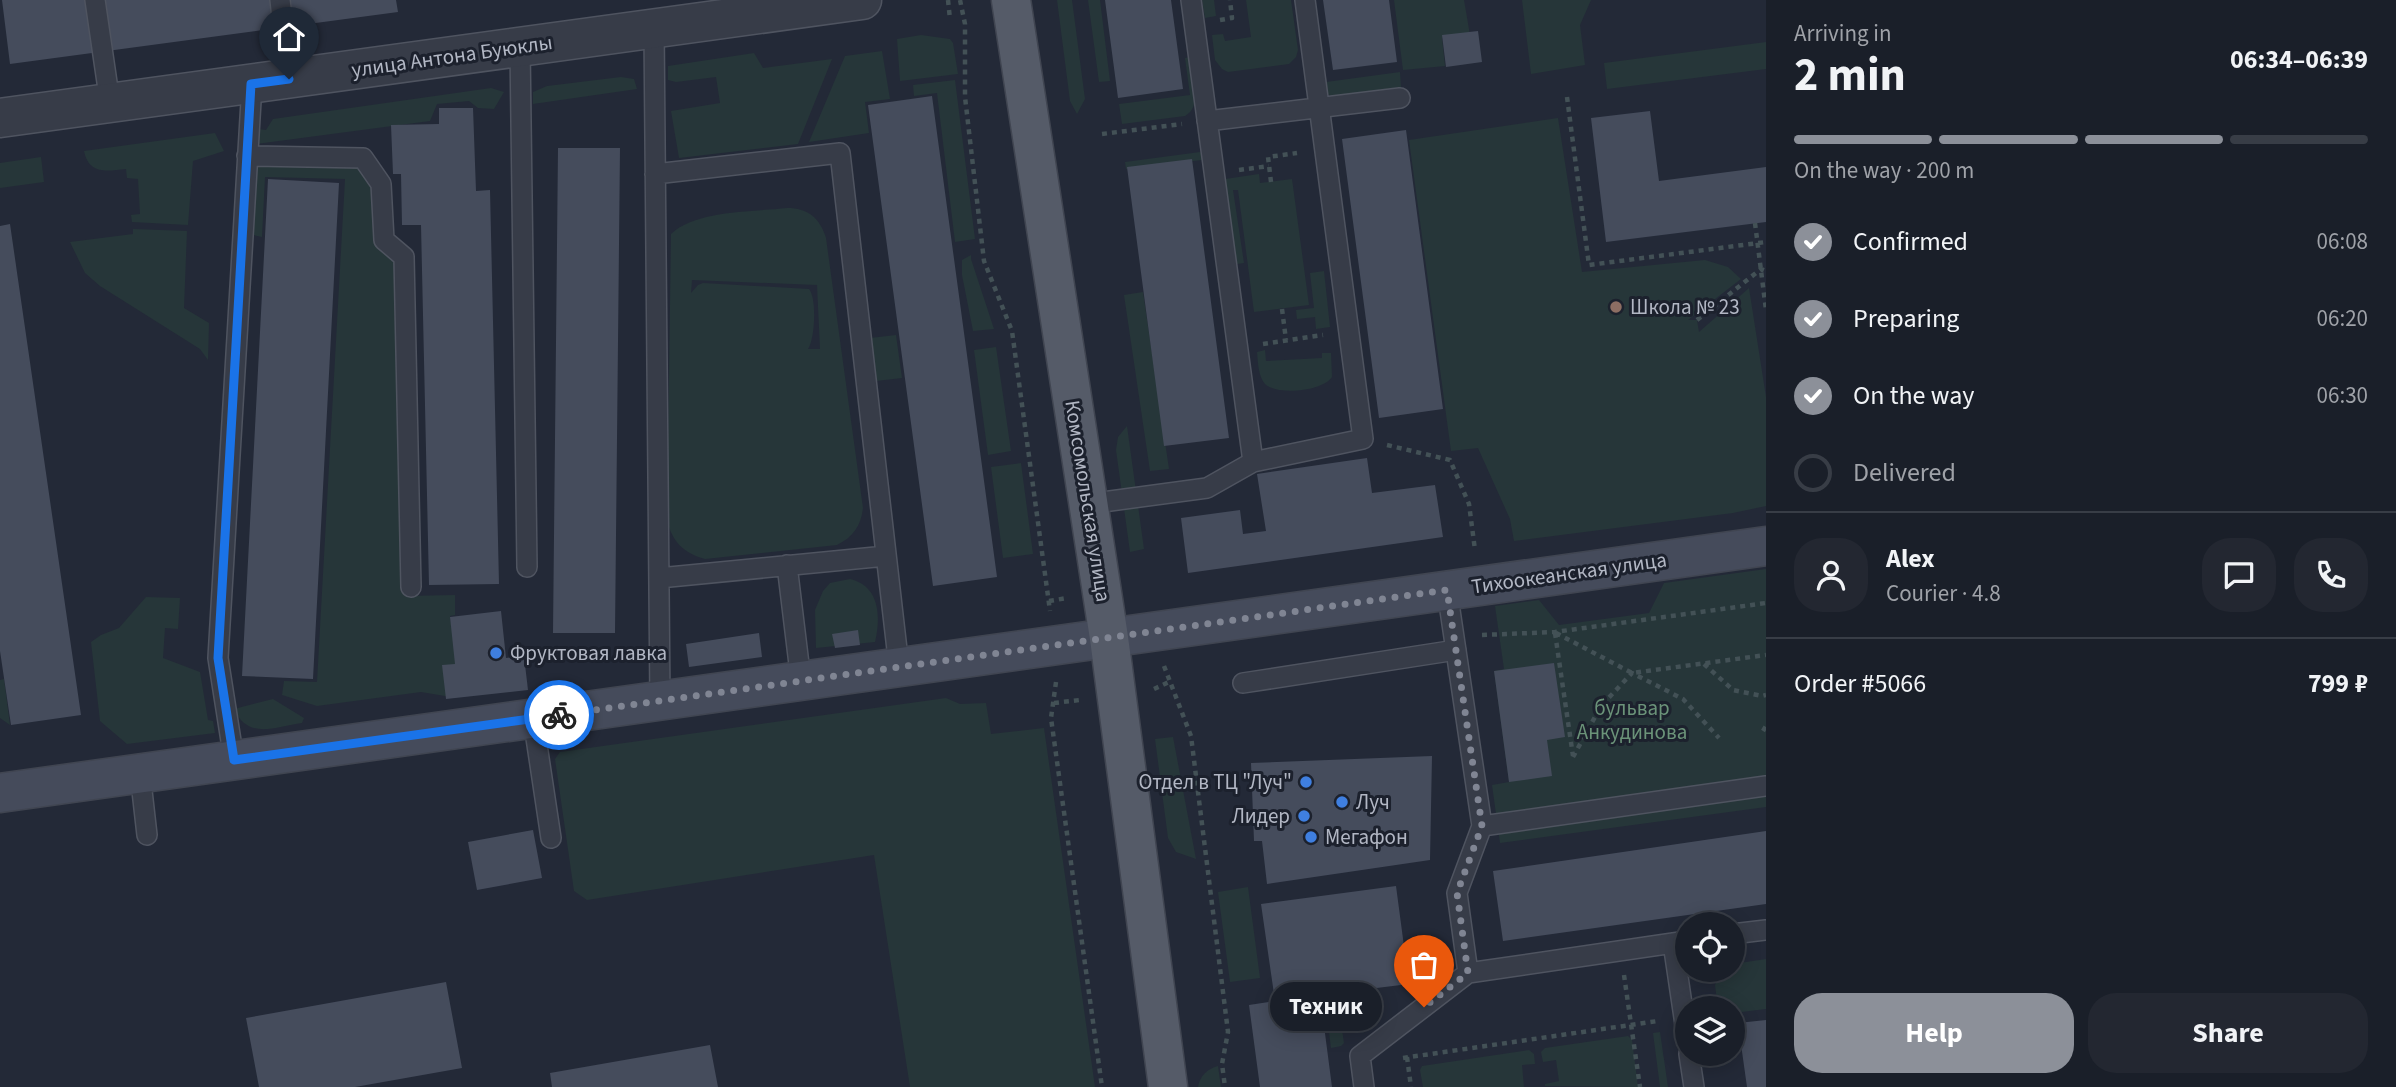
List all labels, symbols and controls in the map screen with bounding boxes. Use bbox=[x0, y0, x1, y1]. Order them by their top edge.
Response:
pin bbox=[259, 7, 319, 79]
text: Arriving in bbox=[1794, 17, 1892, 50]
icon: home bbox=[270, 18, 308, 56]
street label: улица Антона Буюклы bbox=[350, 27, 554, 85]
text: 06:34–06:39 bbox=[2230, 41, 2368, 78]
text: 2 min bbox=[1794, 43, 1906, 108]
text: On the way · 200 m bbox=[1794, 154, 1974, 187]
icon: check bbox=[1794, 223, 1832, 261]
text: Confirmed bbox=[1853, 223, 1968, 260]
text: 06:08 bbox=[2317, 225, 2368, 258]
place label: Школа № 23 bbox=[1630, 292, 1740, 322]
marker: Школа № 23 bbox=[1608, 299, 1624, 315]
icon: check bbox=[1794, 300, 1832, 338]
text: Preparing bbox=[1853, 300, 1959, 337]
text: 06:20 bbox=[2317, 302, 2368, 335]
icon: check bbox=[1794, 377, 1832, 415]
text: On the way bbox=[1853, 377, 1974, 414]
text: 06:30 bbox=[2317, 379, 2368, 412]
street label: Комсомольская улица bbox=[1057, 398, 1119, 604]
text: Delivered bbox=[1853, 454, 1956, 491]
button: person bbox=[1794, 538, 1868, 612]
button: chat bbox=[2202, 538, 2276, 612]
button: phone bbox=[2294, 538, 2368, 612]
text: Alex bbox=[1886, 540, 1935, 577]
street label: Тихоокеанская улица bbox=[1469, 544, 1669, 602]
text: Courier · 4.8 bbox=[1886, 577, 2001, 610]
place label: Фруктовая лавка bbox=[510, 638, 667, 668]
marker: Фруктовая лавка bbox=[488, 645, 504, 661]
text: Order #5066 bbox=[1794, 665, 1926, 702]
text: 799 ₽ bbox=[2308, 665, 2368, 702]
courier bbox=[524, 680, 594, 750]
park label: бульвар Анкудинова bbox=[1577, 693, 1687, 747]
icon: bike bbox=[540, 696, 578, 734]
place label: Отдел в ТЦ "Луч" bbox=[1138, 767, 1292, 797]
marker: Отдел в ТЦ "Луч" bbox=[1298, 774, 1314, 790]
place label: Луч bbox=[1356, 787, 1390, 817]
marker: Луч bbox=[1334, 794, 1350, 810]
place label: Лидер bbox=[1232, 801, 1290, 831]
marker: Лидер bbox=[1296, 808, 1312, 824]
place label: Мегафон bbox=[1325, 822, 1408, 852]
marker: Мегафон bbox=[1303, 829, 1319, 845]
map controls bbox=[1675, 912, 1745, 1066]
button: locate bbox=[1675, 912, 1745, 982]
pin bbox=[1394, 935, 1454, 1007]
icon: bag bbox=[1405, 946, 1443, 984]
callout: Техник bbox=[1270, 982, 1382, 1032]
text: Техник bbox=[1289, 990, 1363, 1023]
button: Help bbox=[1794, 993, 2074, 1073]
button: Share bbox=[2088, 993, 2368, 1073]
button: layers bbox=[1675, 996, 1745, 1066]

